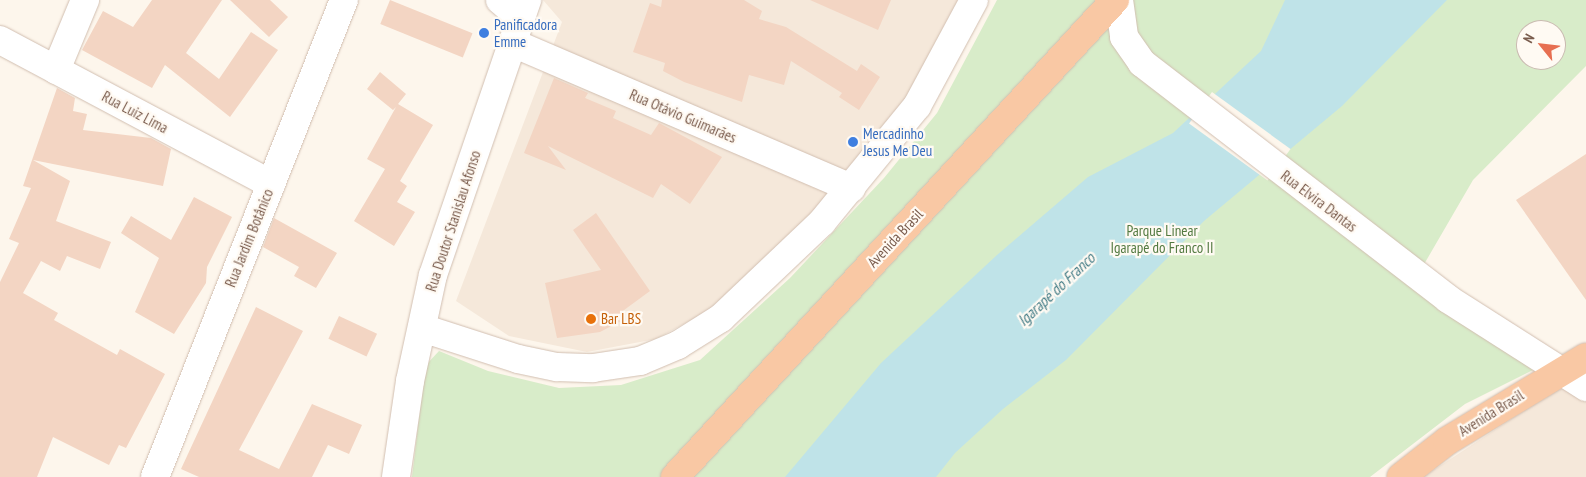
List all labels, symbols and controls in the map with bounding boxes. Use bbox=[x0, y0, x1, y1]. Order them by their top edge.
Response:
place label: Panificadora Emme bbox=[494, 15, 557, 50]
north arrow bbox=[1516, 20, 1566, 70]
marker: Panificadora Emme bbox=[478, 27, 490, 39]
text: N bbox=[1519, 31, 1538, 46]
street label: Rua Otávio Guimarães bbox=[627, 85, 739, 147]
street label: Rua Luiz Lima bbox=[99, 87, 171, 137]
place label: Mercadinho Jesus Me Deu bbox=[863, 124, 932, 159]
marker: Mercadinho Jesus Me Deu bbox=[847, 136, 859, 148]
street label: Rua Doutor Stanislau Afonso bbox=[422, 148, 484, 294]
street label: Rua Elvira Dantas bbox=[1277, 166, 1361, 236]
street label: Rua Jardim Botânico bbox=[221, 186, 277, 290]
street label: Avenida Brasil bbox=[863, 205, 927, 271]
park label: Parque Linear Igarapé do Franco II bbox=[1111, 221, 1213, 256]
water label: Igarapé do Franco bbox=[1013, 248, 1099, 330]
place label: Bar LBS bbox=[601, 310, 641, 328]
marker: Bar LBS bbox=[585, 313, 597, 325]
street label: Avenida Brasil bbox=[1455, 386, 1527, 440]

